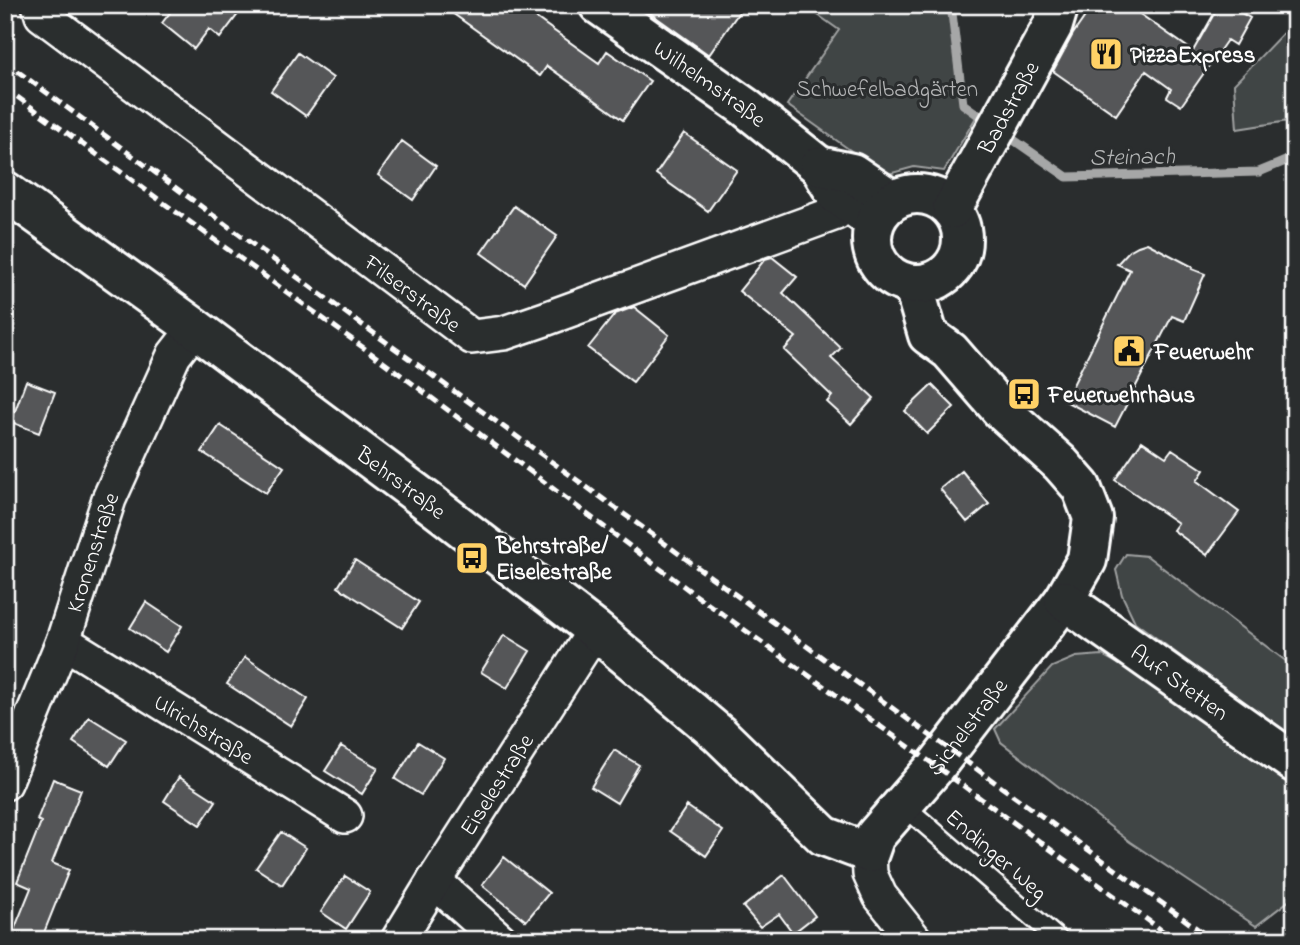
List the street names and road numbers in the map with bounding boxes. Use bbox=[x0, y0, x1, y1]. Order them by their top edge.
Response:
street label: Wilhelmstraße bbox=[646, 34, 773, 137]
street label: Badstraße bbox=[970, 55, 1049, 162]
street label: Filserstraße bbox=[355, 247, 467, 342]
street label: Behrstraße bbox=[347, 439, 453, 529]
street label: Kronenstraße bbox=[59, 487, 129, 617]
street label: Auf Stetten bbox=[1123, 638, 1235, 730]
street label: Sichelstraße bbox=[921, 671, 1018, 784]
street label: Ulrichstraße bbox=[146, 687, 260, 775]
street label: Eiselestraße bbox=[453, 727, 544, 843]
street label: Endinger Weg bbox=[936, 802, 1054, 910]

